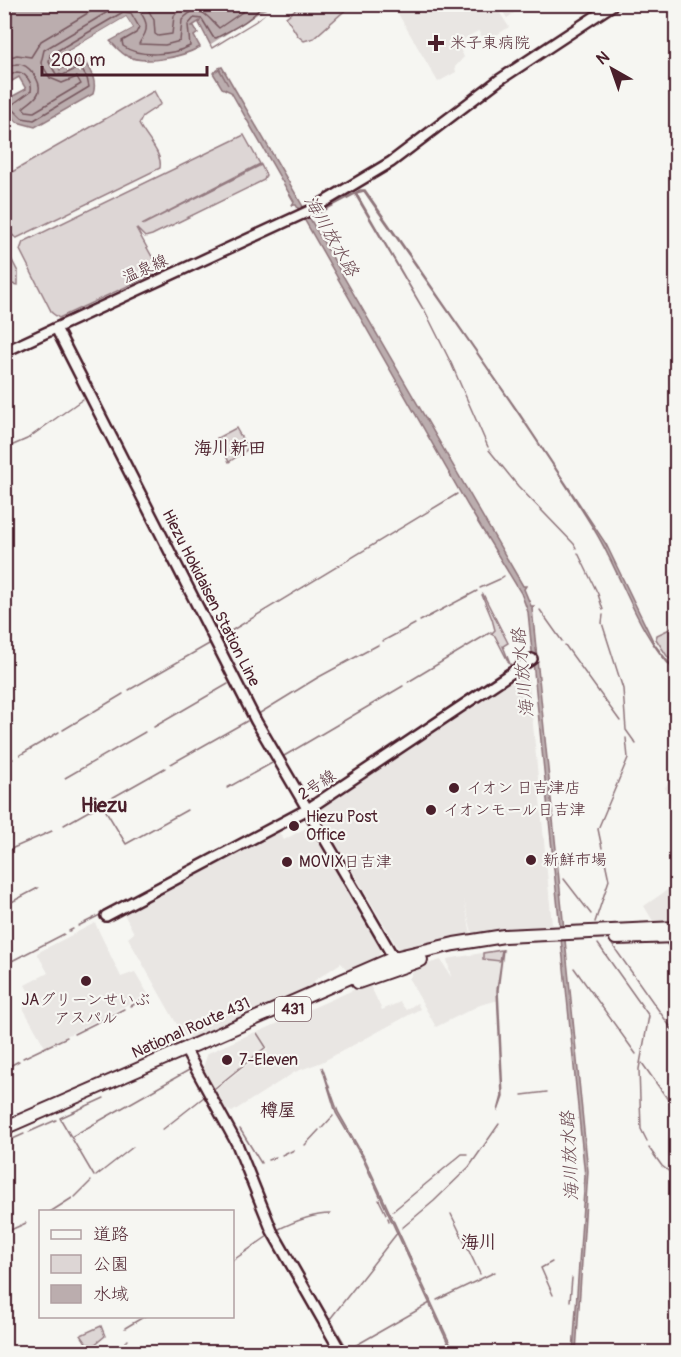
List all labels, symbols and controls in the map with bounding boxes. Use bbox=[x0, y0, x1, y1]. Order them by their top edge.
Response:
place label: 米子東病院 bbox=[450, 33, 530, 53]
marker: 米子東病院 bbox=[427, 34, 445, 52]
scale bar bbox=[42, 39, 207, 77]
north arrow bbox=[582, 39, 642, 99]
text: N bbox=[592, 47, 614, 69]
text: 200 m bbox=[51, 49, 106, 72]
water label: 海川放水路 bbox=[299, 191, 364, 282]
street label: 温泉線 bbox=[119, 250, 171, 288]
district label: 海川新田 bbox=[194, 437, 266, 460]
street label: Hiezu Hokidaisen Station Line bbox=[158, 506, 264, 690]
water label: 海川放水路 bbox=[507, 626, 539, 719]
street label: 2号線 bbox=[294, 765, 340, 805]
place label: イオン 日吉津店 bbox=[466, 778, 581, 798]
marker: イオン 日吉津店 bbox=[447, 781, 461, 795]
district label: Hiezu bbox=[81, 793, 127, 818]
place label: イオンモール日吉津 bbox=[443, 800, 585, 820]
marker: イオンモール日吉津 bbox=[424, 803, 438, 817]
place label: Hiezu Post Office bbox=[306, 807, 378, 845]
marker: Hiezu Post Office bbox=[287, 819, 301, 833]
place label: 新鮮市場 bbox=[543, 850, 607, 870]
place label: MOVIX日吉津 bbox=[299, 852, 392, 872]
marker: 新鮮市場 bbox=[524, 853, 538, 867]
marker: MOVIX日吉津 bbox=[280, 855, 294, 869]
marker: JAグリーンせいぶ アスパル bbox=[79, 974, 93, 988]
place label: JAグリーンせいぶ アスパル bbox=[21, 990, 151, 1028]
street label: National Route 431 bbox=[129, 993, 253, 1063]
road number: 431 bbox=[275, 997, 311, 1021]
place label: 7-Eleven bbox=[239, 1050, 298, 1070]
marker: 7-Eleven bbox=[220, 1053, 234, 1067]
district label: 樽屋 bbox=[260, 1099, 296, 1122]
water label: 海川放水路 bbox=[556, 1109, 584, 1202]
legend bbox=[39, 1210, 234, 1318]
text: 道路 bbox=[93, 1223, 129, 1246]
district label: 海川 bbox=[461, 1231, 497, 1254]
text: 公園 bbox=[93, 1253, 129, 1276]
text: 水域 bbox=[93, 1283, 129, 1306]

